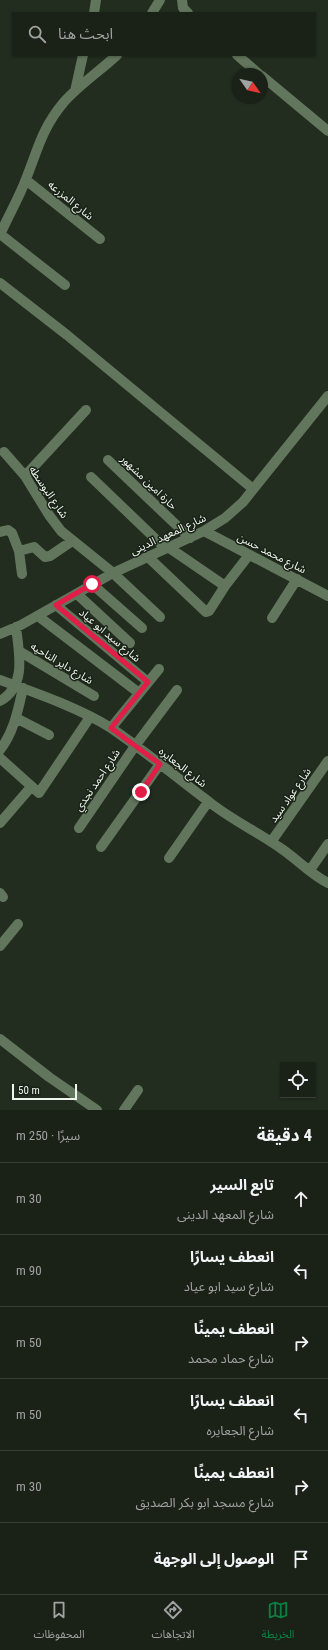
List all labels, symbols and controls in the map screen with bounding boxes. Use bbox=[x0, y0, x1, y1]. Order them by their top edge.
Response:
search box bbox=[12, 12, 316, 56]
icon: search bbox=[26, 23, 48, 45]
text: ابحث هنا bbox=[58, 25, 113, 43]
north arrow bbox=[232, 68, 268, 104]
street label: شارع المزرعه bbox=[45, 178, 96, 224]
street label: حارة امين مشهور bbox=[117, 452, 180, 513]
street label: شارع البوسطه bbox=[26, 464, 71, 522]
street label: شارع المعهد الدينى bbox=[128, 511, 209, 559]
street label: شارع محمد حسن bbox=[235, 531, 309, 577]
route start bbox=[83, 575, 101, 593]
street label: شارع سيد ابو عياد bbox=[76, 606, 143, 666]
street label: شارع داير الناحيه bbox=[28, 640, 96, 688]
street label: شارع الجعايره bbox=[156, 745, 209, 791]
street label: شارع احمد نجدي bbox=[72, 747, 125, 815]
street label: شارع عواد سيد bbox=[267, 765, 315, 826]
route end bbox=[132, 783, 150, 801]
map controls bbox=[280, 1062, 316, 1098]
button: locate bbox=[280, 1062, 316, 1098]
scale bar bbox=[12, 1082, 77, 1101]
text: 50 m bbox=[18, 1084, 40, 1097]
text: 4 دقيقة bbox=[257, 1125, 312, 1145]
text: سيرًا · 250 m bbox=[16, 1128, 80, 1143]
text: تابع السير bbox=[210, 1176, 274, 1194]
icon: ahead bbox=[290, 1188, 312, 1210]
text: 30 m bbox=[16, 1191, 42, 1206]
text: شارع المعهد الدينى bbox=[177, 1207, 274, 1222]
text: انعطف يسارًا bbox=[190, 1248, 274, 1266]
icon: left bbox=[290, 1260, 312, 1282]
text: 90 m bbox=[16, 1263, 42, 1278]
text: شارع سيد ابو عياد bbox=[184, 1279, 274, 1294]
text: انعطف يمينًا bbox=[194, 1320, 274, 1338]
icon: right bbox=[290, 1332, 312, 1354]
text: 50 m bbox=[16, 1335, 42, 1350]
text: شارع حماد محمد bbox=[188, 1351, 274, 1366]
text: انعطف يسارًا bbox=[190, 1392, 274, 1410]
icon: left bbox=[290, 1404, 312, 1426]
text: 50 m bbox=[16, 1407, 42, 1422]
text: شارع الجعايره bbox=[207, 1423, 274, 1438]
text: انعطف يمينًا bbox=[194, 1464, 274, 1482]
icon: right bbox=[290, 1476, 312, 1498]
text: 30 m bbox=[16, 1479, 42, 1494]
text: شارع مسجد ابو بكر الصديق bbox=[136, 1495, 274, 1510]
icon: arrive bbox=[290, 1548, 312, 1570]
text: الوصول إلى الوجهة bbox=[154, 1550, 274, 1568]
tab: المحفوظات bbox=[34, 1599, 85, 1646]
tab: الاتجاهات bbox=[152, 1599, 195, 1646]
tab: الخريطة bbox=[262, 1599, 295, 1646]

